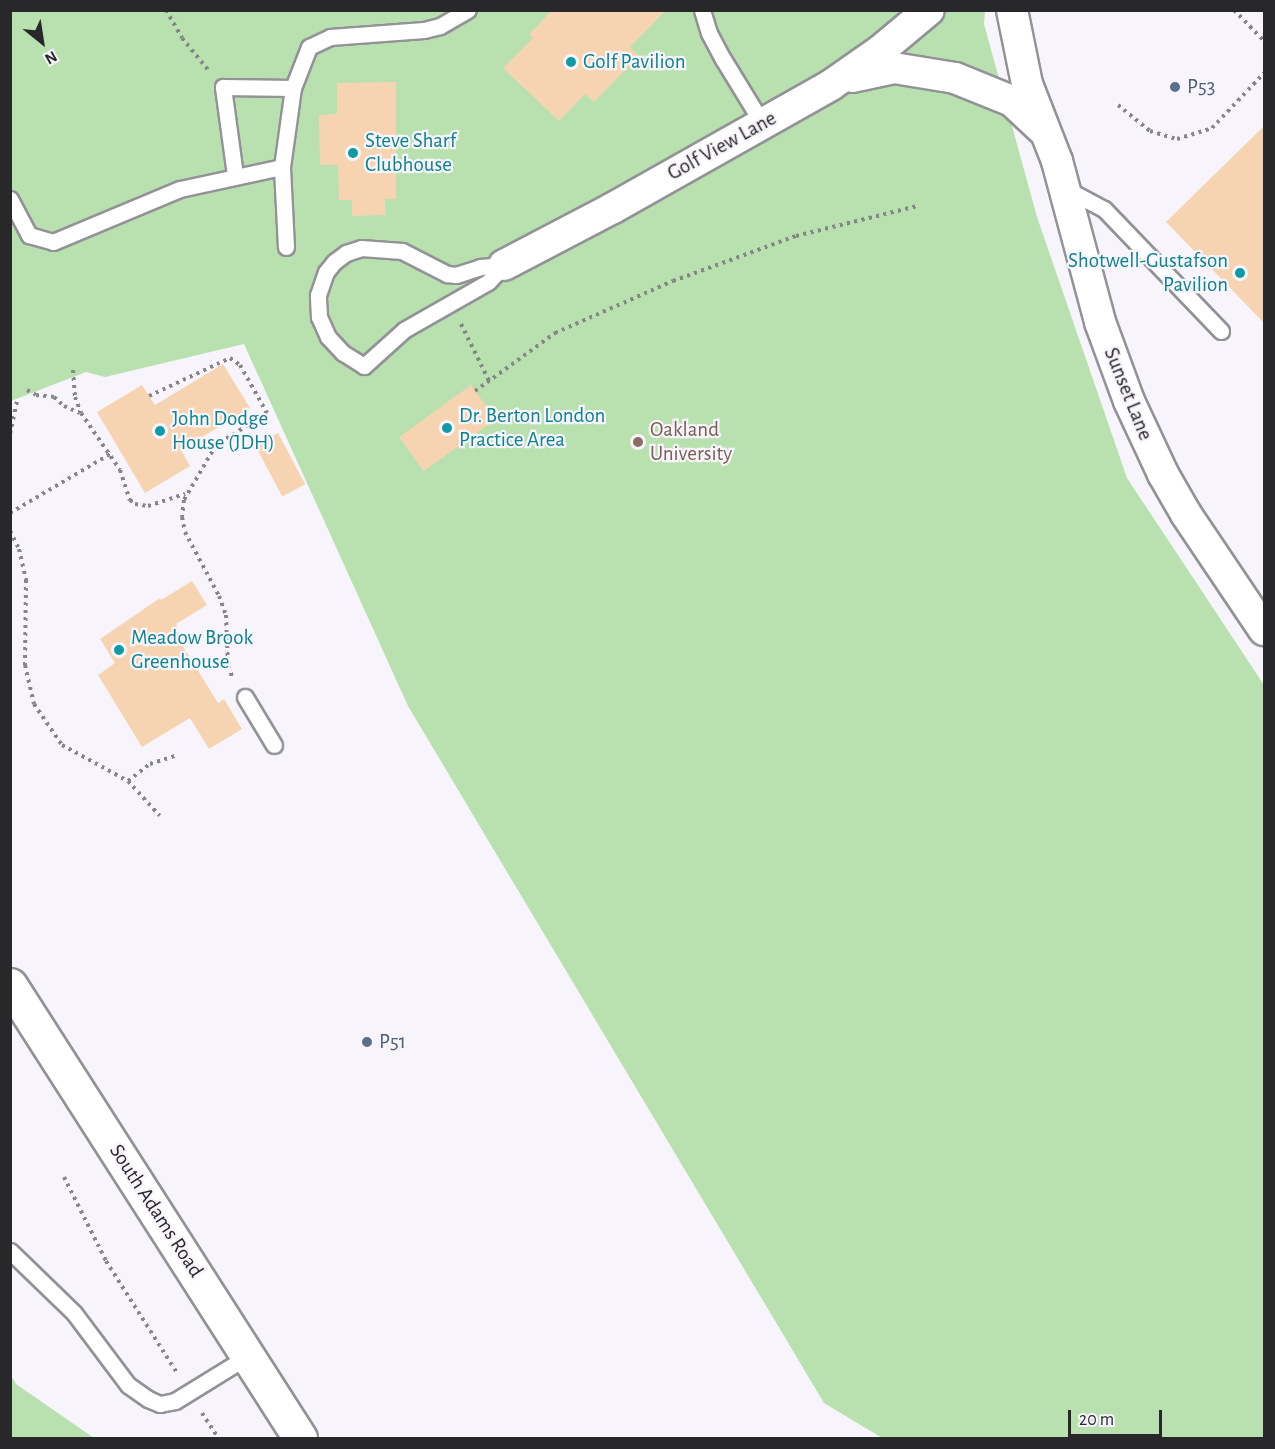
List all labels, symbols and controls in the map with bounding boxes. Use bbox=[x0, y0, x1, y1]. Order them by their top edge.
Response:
north arrow bbox=[12, 12, 72, 72]
text: N bbox=[42, 48, 60, 67]
place label: Golf Pavilion bbox=[583, 49, 685, 75]
marker: Golf Pavilion bbox=[564, 55, 578, 69]
place label: P53 bbox=[1187, 74, 1215, 100]
marker: P53 bbox=[1168, 80, 1182, 94]
street label: Golf View Lane bbox=[663, 106, 781, 186]
place label: Steve Sharf Clubhouse bbox=[365, 128, 456, 178]
marker: Steve Sharf Clubhouse bbox=[346, 146, 360, 160]
place label: Shotwell-Gustafson Pavilion bbox=[1068, 248, 1228, 298]
marker: Shotwell-Gustafson Pavilion bbox=[1233, 266, 1247, 280]
street label: Sunset Lane bbox=[1098, 344, 1158, 444]
place label: Dr. Berton London Practice Area bbox=[459, 403, 605, 453]
place label: John Dodge House (JDH) bbox=[172, 406, 275, 456]
place label: Oakland University bbox=[650, 417, 732, 467]
marker: Dr. Berton London Practice Area bbox=[440, 421, 454, 435]
marker: John Dodge House (JDH) bbox=[153, 424, 167, 438]
marker: Oakland University bbox=[631, 435, 645, 449]
place label: Meadow Brook Greenhouse bbox=[131, 625, 253, 675]
marker: Meadow Brook Greenhouse bbox=[112, 643, 126, 657]
place label: P51 bbox=[379, 1029, 406, 1055]
marker: P51 bbox=[360, 1035, 374, 1049]
street label: South Adams Road bbox=[104, 1140, 208, 1282]
scale bar bbox=[1071, 1398, 1166, 1436]
text: 20 m bbox=[1079, 1411, 1114, 1429]

